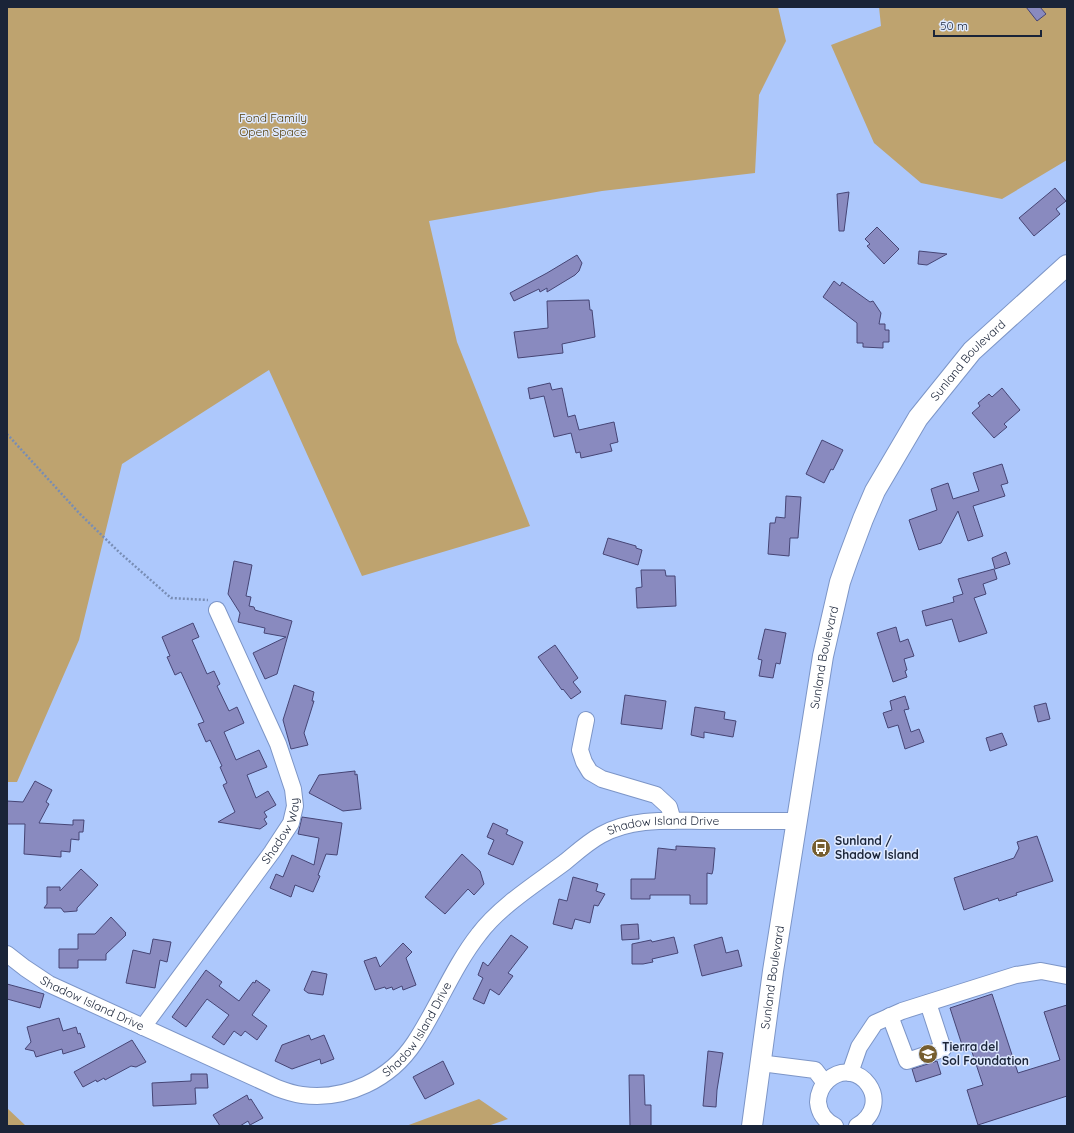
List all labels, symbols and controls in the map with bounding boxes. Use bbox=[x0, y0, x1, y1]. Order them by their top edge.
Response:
scale bar bbox=[934, 12, 1041, 38]
text: 50 m bbox=[940, 18, 968, 33]
park label: Fond Family Open Space bbox=[239, 110, 307, 139]
street label: Sunland Boulevard bbox=[927, 316, 1008, 404]
street label: Sunland Boulevard bbox=[807, 605, 841, 710]
street label: Shadow Way bbox=[258, 797, 302, 867]
street label: Shadow Island Drive bbox=[605, 813, 719, 838]
place label: Sunland / Shadow Island bbox=[835, 833, 919, 862]
bus stop icon: Sunland / Shadow Island bbox=[810, 837, 832, 859]
street label: Sunland Boulevard bbox=[757, 924, 787, 1030]
street label: Shadow Island Drive bbox=[38, 972, 147, 1034]
street label: Shadow Island Drive bbox=[379, 979, 454, 1080]
place label: Tierra del Sol Foundation bbox=[942, 1039, 1029, 1068]
school or university icon: Tierra del Sol Foundation bbox=[917, 1043, 939, 1065]

